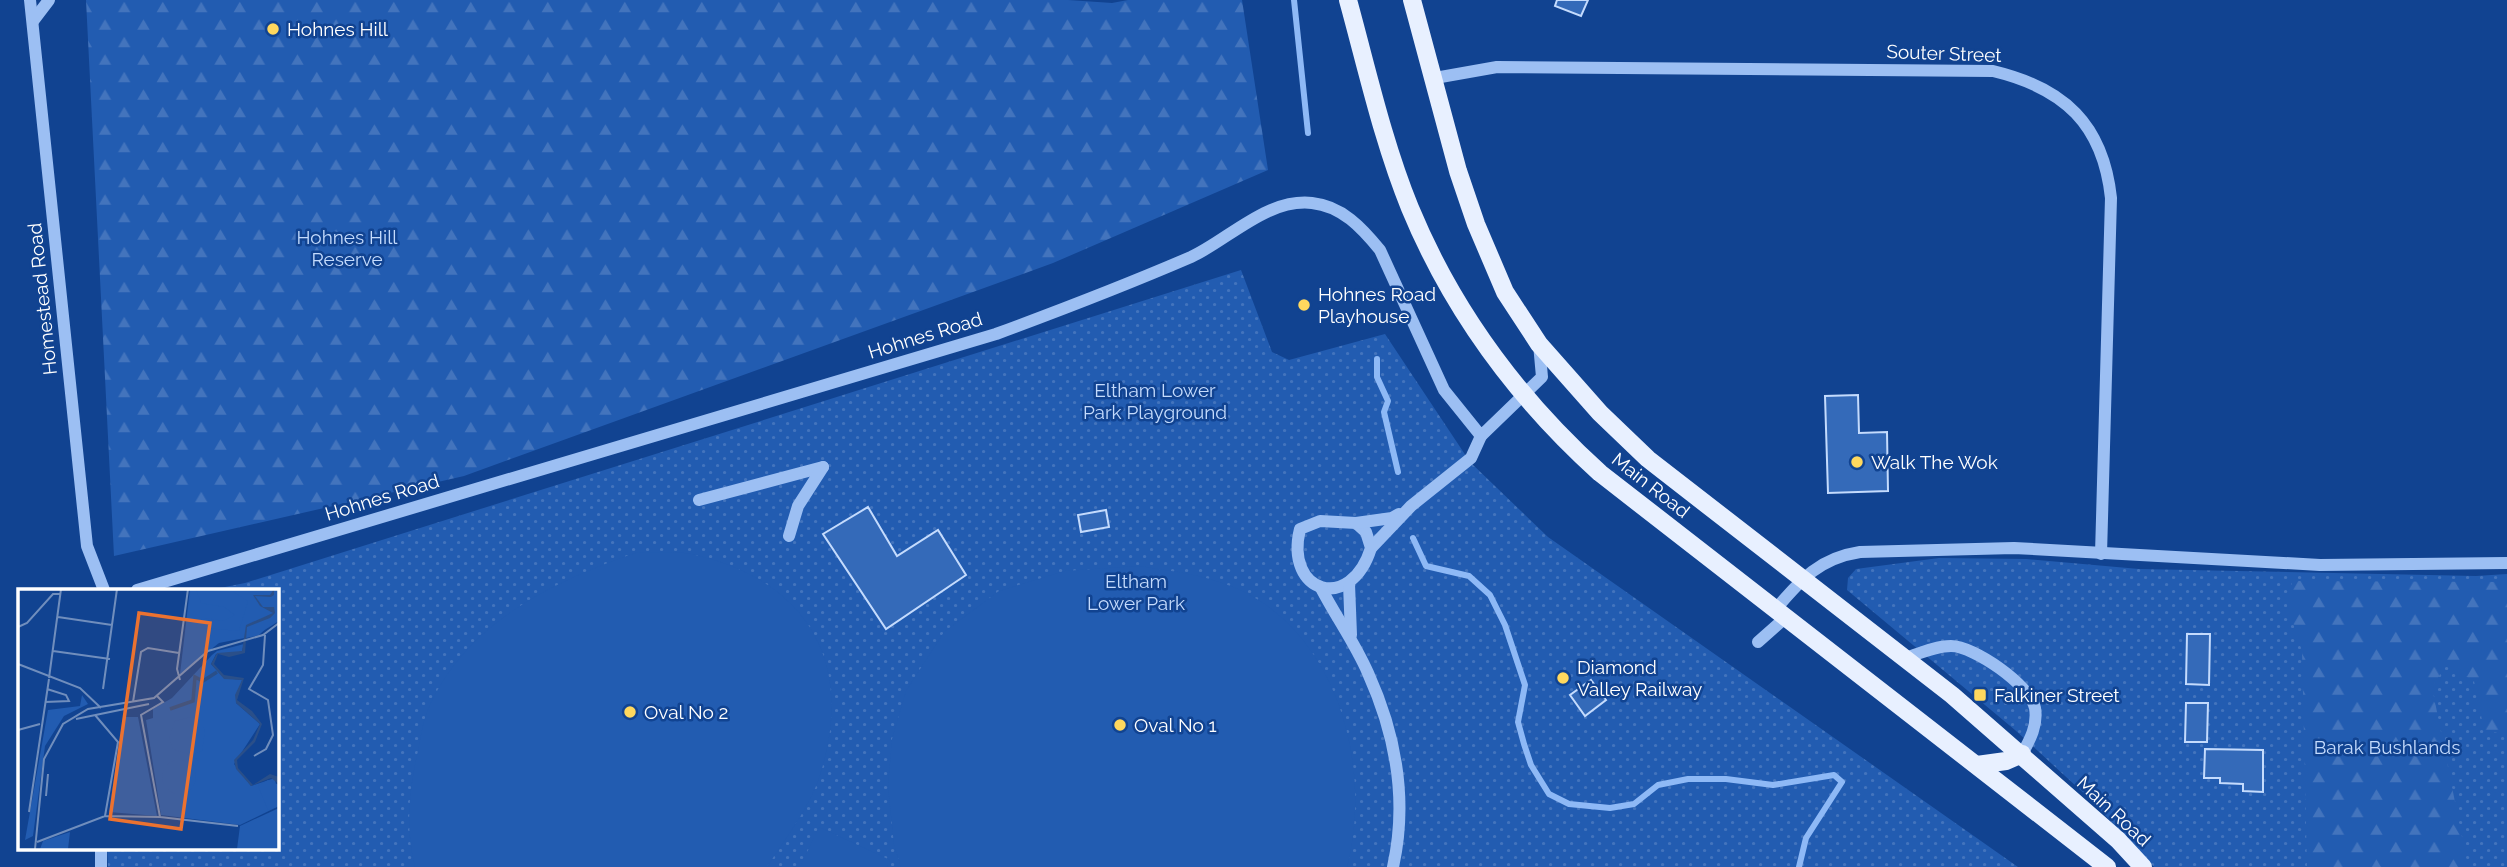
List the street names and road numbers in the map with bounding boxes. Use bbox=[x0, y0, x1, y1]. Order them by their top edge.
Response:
street label: Souter Street bbox=[1886, 40, 2003, 66]
street label: Homestead Road bbox=[23, 222, 61, 376]
street label: Hohnes Road bbox=[865, 307, 985, 363]
street label: Main Road bbox=[1608, 448, 1694, 522]
street label: Hohnes Road bbox=[322, 469, 442, 525]
street label: Main Road bbox=[2073, 771, 2155, 851]

